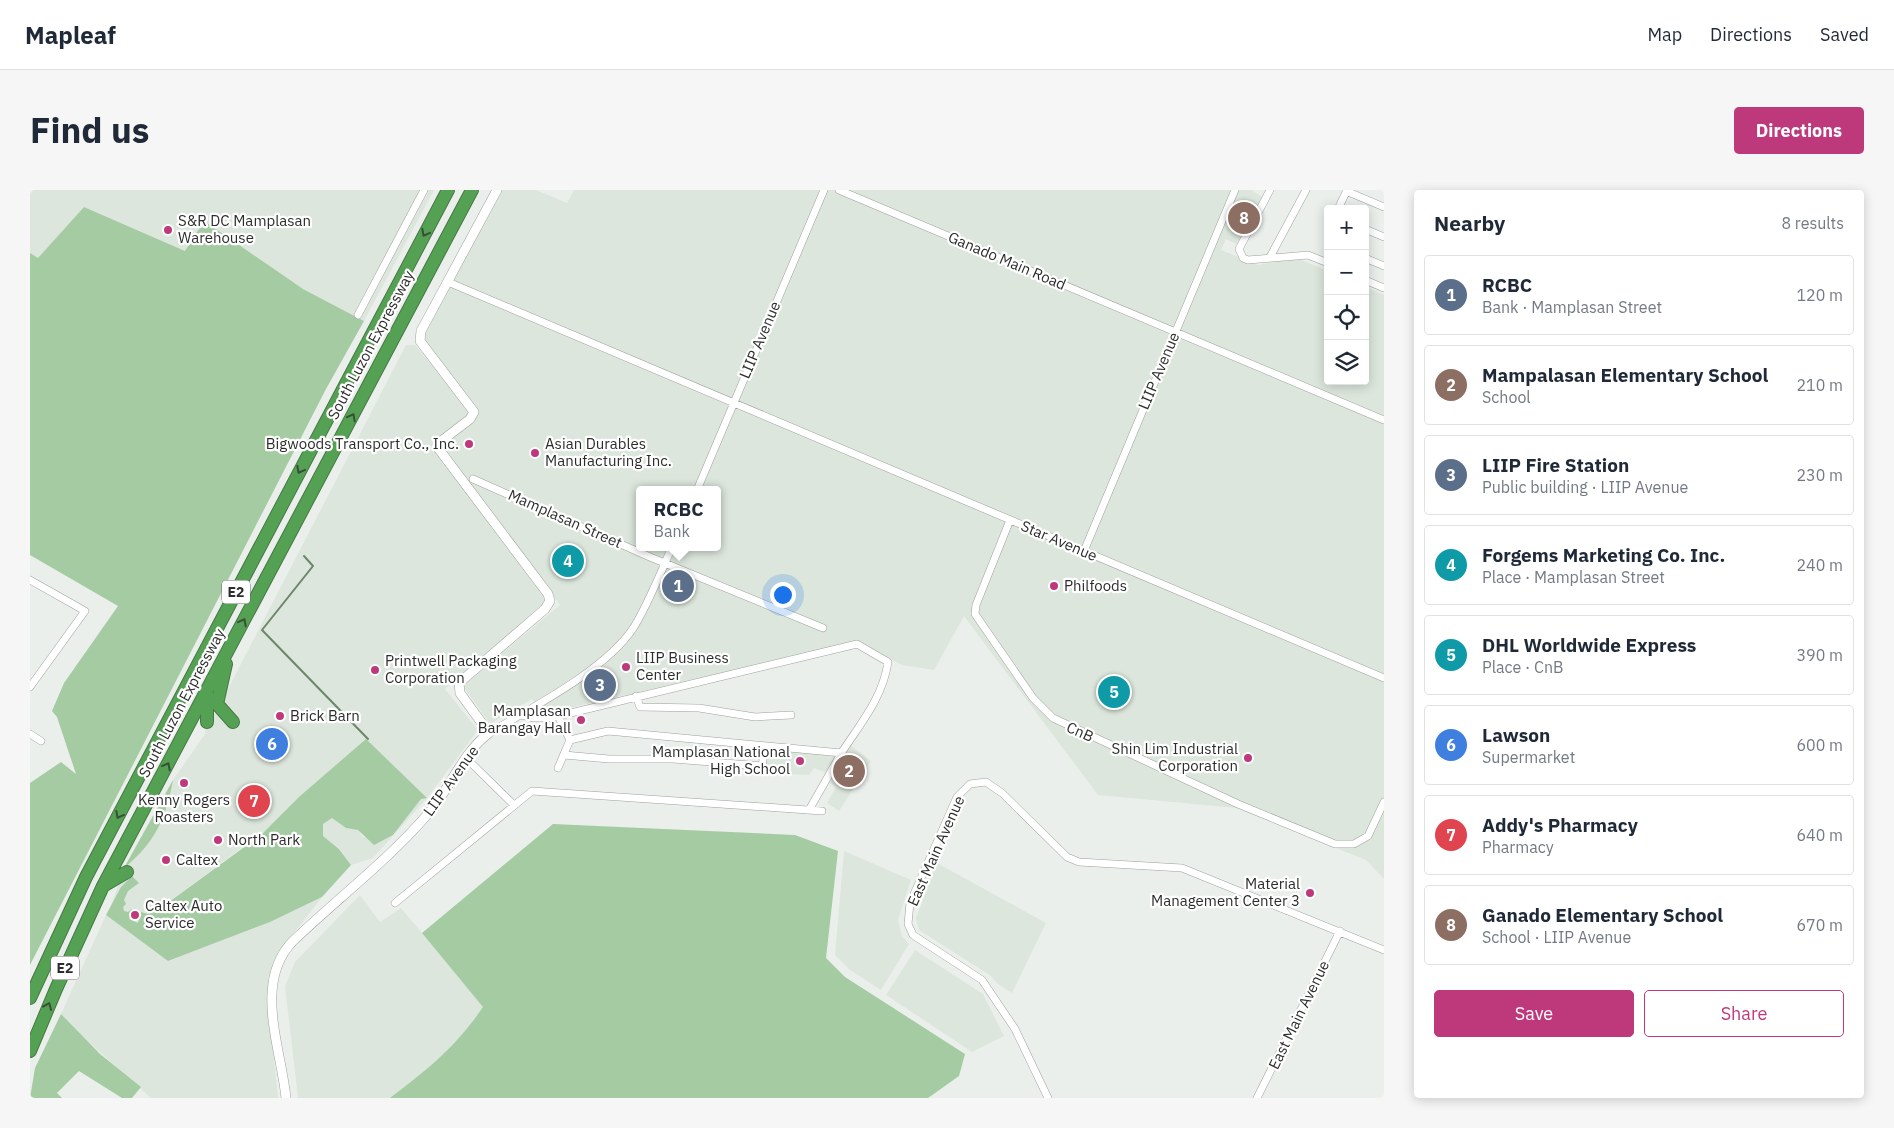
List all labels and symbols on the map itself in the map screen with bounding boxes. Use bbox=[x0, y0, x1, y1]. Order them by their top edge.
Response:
pin: 8 bbox=[1228, 199, 1260, 237]
place label: S&R DC Mamplasan Warehouse bbox=[178, 211, 311, 247]
marker: S&R DC Mamplasan Warehouse bbox=[162, 224, 174, 236]
street label: Ganado Main Road bbox=[945, 227, 1069, 294]
one-way arrow bbox=[421, 228, 431, 237]
street label: South Luzon Expressway bbox=[323, 267, 418, 423]
street label: LIIP Avenue bbox=[735, 298, 784, 381]
street label: LIIP Avenue bbox=[1134, 329, 1183, 412]
one-way arrow bbox=[346, 413, 356, 422]
place label: Bigwoods Transport Co., Inc. bbox=[266, 434, 459, 453]
place label: Asian Durables Manufacturing Inc. bbox=[545, 434, 672, 470]
marker: Bigwoods Transport Co., Inc. bbox=[463, 438, 475, 450]
marker: Asian Durables Manufacturing Inc. bbox=[529, 447, 541, 459]
one-way arrow bbox=[296, 464, 306, 473]
street label: Mamplasan Street bbox=[505, 485, 625, 552]
street label: Star Avenue bbox=[1018, 516, 1100, 565]
pin: 4 bbox=[552, 542, 584, 580]
pin: 1 bbox=[662, 567, 694, 605]
place label: Philfoods bbox=[1064, 576, 1127, 595]
marker: Philfoods bbox=[1048, 580, 1060, 592]
road number: E2 bbox=[222, 581, 250, 604]
your location bbox=[770, 582, 796, 608]
one-way arrow bbox=[237, 619, 247, 628]
street label: South Luzon Expressway bbox=[134, 625, 229, 781]
place label: LIIP Business Center bbox=[636, 648, 729, 684]
place label: Printwell Packaging Corporation bbox=[385, 651, 517, 687]
marker: LIIP Business Center bbox=[620, 661, 632, 673]
marker: Printwell Packaging Corporation bbox=[369, 664, 381, 676]
pin: 3 bbox=[584, 666, 616, 704]
pin: 5 bbox=[1098, 673, 1130, 711]
place label: Mamplasan Barangay Hall bbox=[478, 701, 571, 737]
place label: Brick Barn bbox=[290, 706, 360, 725]
marker: Brick Barn bbox=[274, 710, 286, 722]
marker: Mamplasan Barangay Hall bbox=[575, 714, 587, 726]
street label: CnB bbox=[1064, 717, 1097, 746]
pin: 6 bbox=[256, 725, 288, 763]
place label: Shin Lim Industrial Corporation bbox=[1112, 739, 1238, 775]
street label: LIIP Avenue bbox=[419, 742, 482, 820]
place label: Mamplasan National High School bbox=[652, 742, 790, 778]
pin: 2 bbox=[833, 752, 865, 790]
marker: Shin Lim Industrial Corporation bbox=[1242, 752, 1254, 764]
marker: Mamplasan National High School bbox=[794, 755, 806, 767]
one-way arrow bbox=[161, 762, 171, 771]
marker: Kenny Rogers Roasters bbox=[178, 777, 190, 789]
pin: 7 bbox=[238, 782, 270, 820]
place label: Kenny Rogers Roasters bbox=[138, 790, 230, 826]
street label: East Main Avenue bbox=[903, 793, 968, 909]
one-way arrow bbox=[115, 810, 125, 819]
place label: North Park bbox=[228, 830, 300, 849]
marker: North Park bbox=[212, 834, 224, 846]
place label: Caltex bbox=[176, 850, 219, 869]
marker: Caltex bbox=[160, 854, 172, 866]
place label: Material Management Center 3 bbox=[1151, 874, 1300, 910]
marker: Material Management Center 3 bbox=[1304, 887, 1316, 899]
place label: Caltex Auto Service bbox=[145, 896, 222, 932]
marker: Caltex Auto Service bbox=[129, 909, 141, 921]
road number: E2 bbox=[51, 956, 79, 980]
street label: East Main Avenue bbox=[1264, 957, 1333, 1072]
one-way arrow bbox=[42, 1002, 53, 1011]

